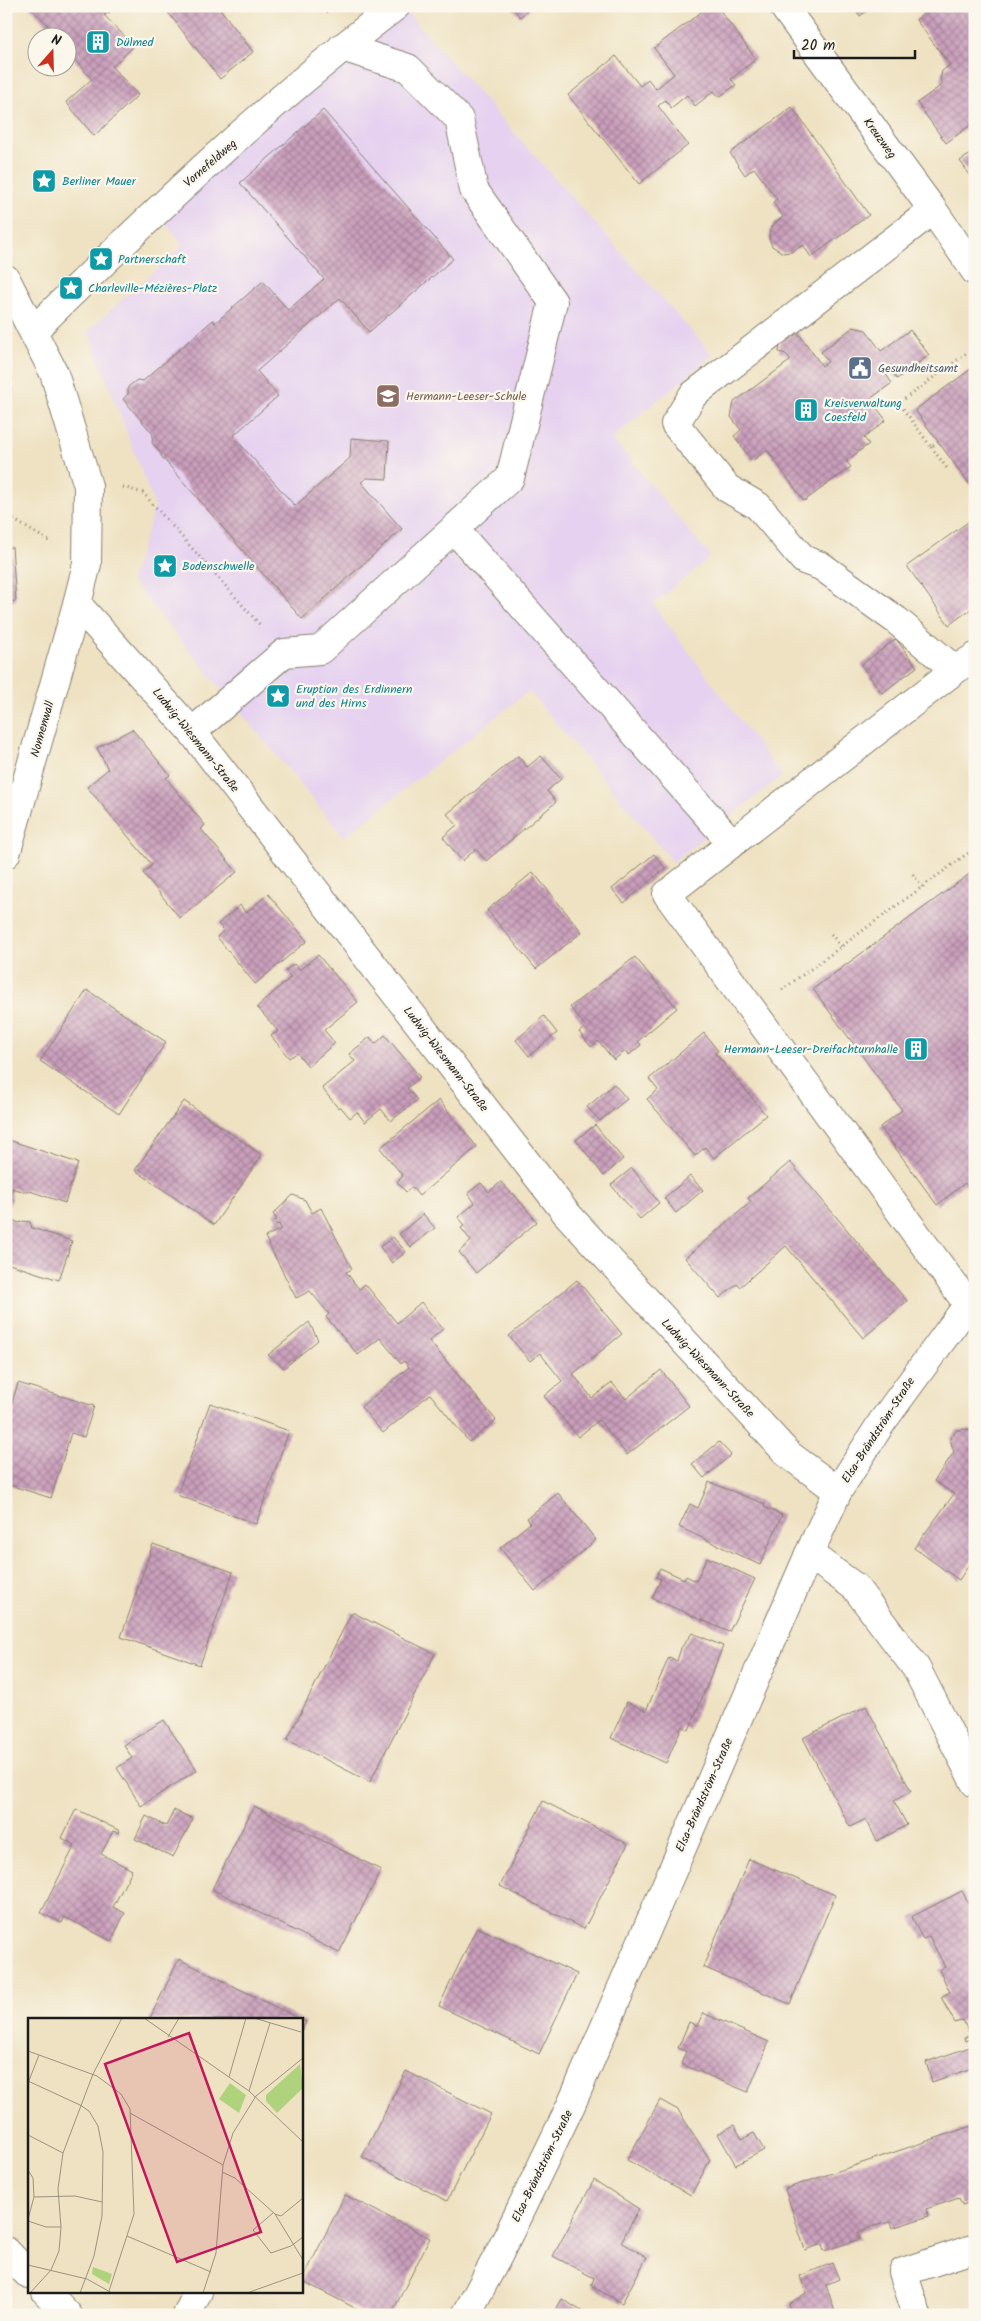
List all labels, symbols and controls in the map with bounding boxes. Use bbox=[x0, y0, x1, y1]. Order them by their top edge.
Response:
north arrow bbox=[28, 28, 78, 78]
scale bar bbox=[794, 28, 915, 60]
text: N bbox=[48, 29, 64, 53]
building icon: Dülmed bbox=[85, 29, 111, 55]
place label: Dülmed bbox=[116, 33, 154, 52]
text: 20 m bbox=[801, 34, 835, 58]
street label: Kreuzweg bbox=[858, 114, 901, 163]
street label: Vornefeldweg bbox=[179, 134, 242, 192]
place icon: Berliner Mauer bbox=[31, 168, 57, 194]
place label: Berliner Mauer bbox=[62, 172, 137, 191]
place icon: Partnerschaft bbox=[88, 246, 114, 272]
place label: Partnerschaft bbox=[118, 250, 187, 269]
place icon: Charleville-Mézières-Platz bbox=[58, 275, 84, 301]
place label: Charleville-Mézières-Platz bbox=[88, 279, 217, 298]
public building icon: Gesundheitsamt bbox=[847, 355, 873, 381]
place label: Gesundheitsamt bbox=[878, 359, 959, 378]
school or university icon: Hermann-Leeser-Schule bbox=[375, 383, 401, 409]
place label: Hermann-Leeser-Schule bbox=[406, 387, 527, 406]
place label: Kreisverwaltung Coesfeld bbox=[824, 394, 902, 427]
building icon: Kreisverwaltung Coesfeld bbox=[793, 397, 819, 423]
place icon: Bodenschwelle bbox=[152, 553, 178, 579]
place label: Bodenschwelle bbox=[182, 557, 255, 576]
place label: Eruption des Erdinnern und des Hirns bbox=[296, 680, 412, 713]
place icon: Eruption des Erdinnern und des Hirns bbox=[265, 683, 291, 709]
street label: Ludwig-Wiesmann-Straße bbox=[147, 684, 244, 797]
street label: Nonnenwall bbox=[25, 699, 60, 760]
street label: Ludwig-Wiesmann-Straße bbox=[398, 1002, 493, 1117]
building icon: Hermann-Leeser-Dreifachturnhalle bbox=[903, 1036, 929, 1062]
place label: Hermann-Leeser-Dreifachturnhalle bbox=[724, 1040, 899, 1059]
street label: Ludwig-Wiesmann-Straße bbox=[656, 1314, 759, 1423]
street label: Elsa-Brändström-Straße bbox=[837, 1373, 920, 1487]
street label: Elsa-Brändström-Straße bbox=[671, 1735, 738, 1855]
inset map bbox=[28, 2018, 302, 2294]
street label: Elsa-Brändström-Straße bbox=[507, 2106, 578, 2226]

